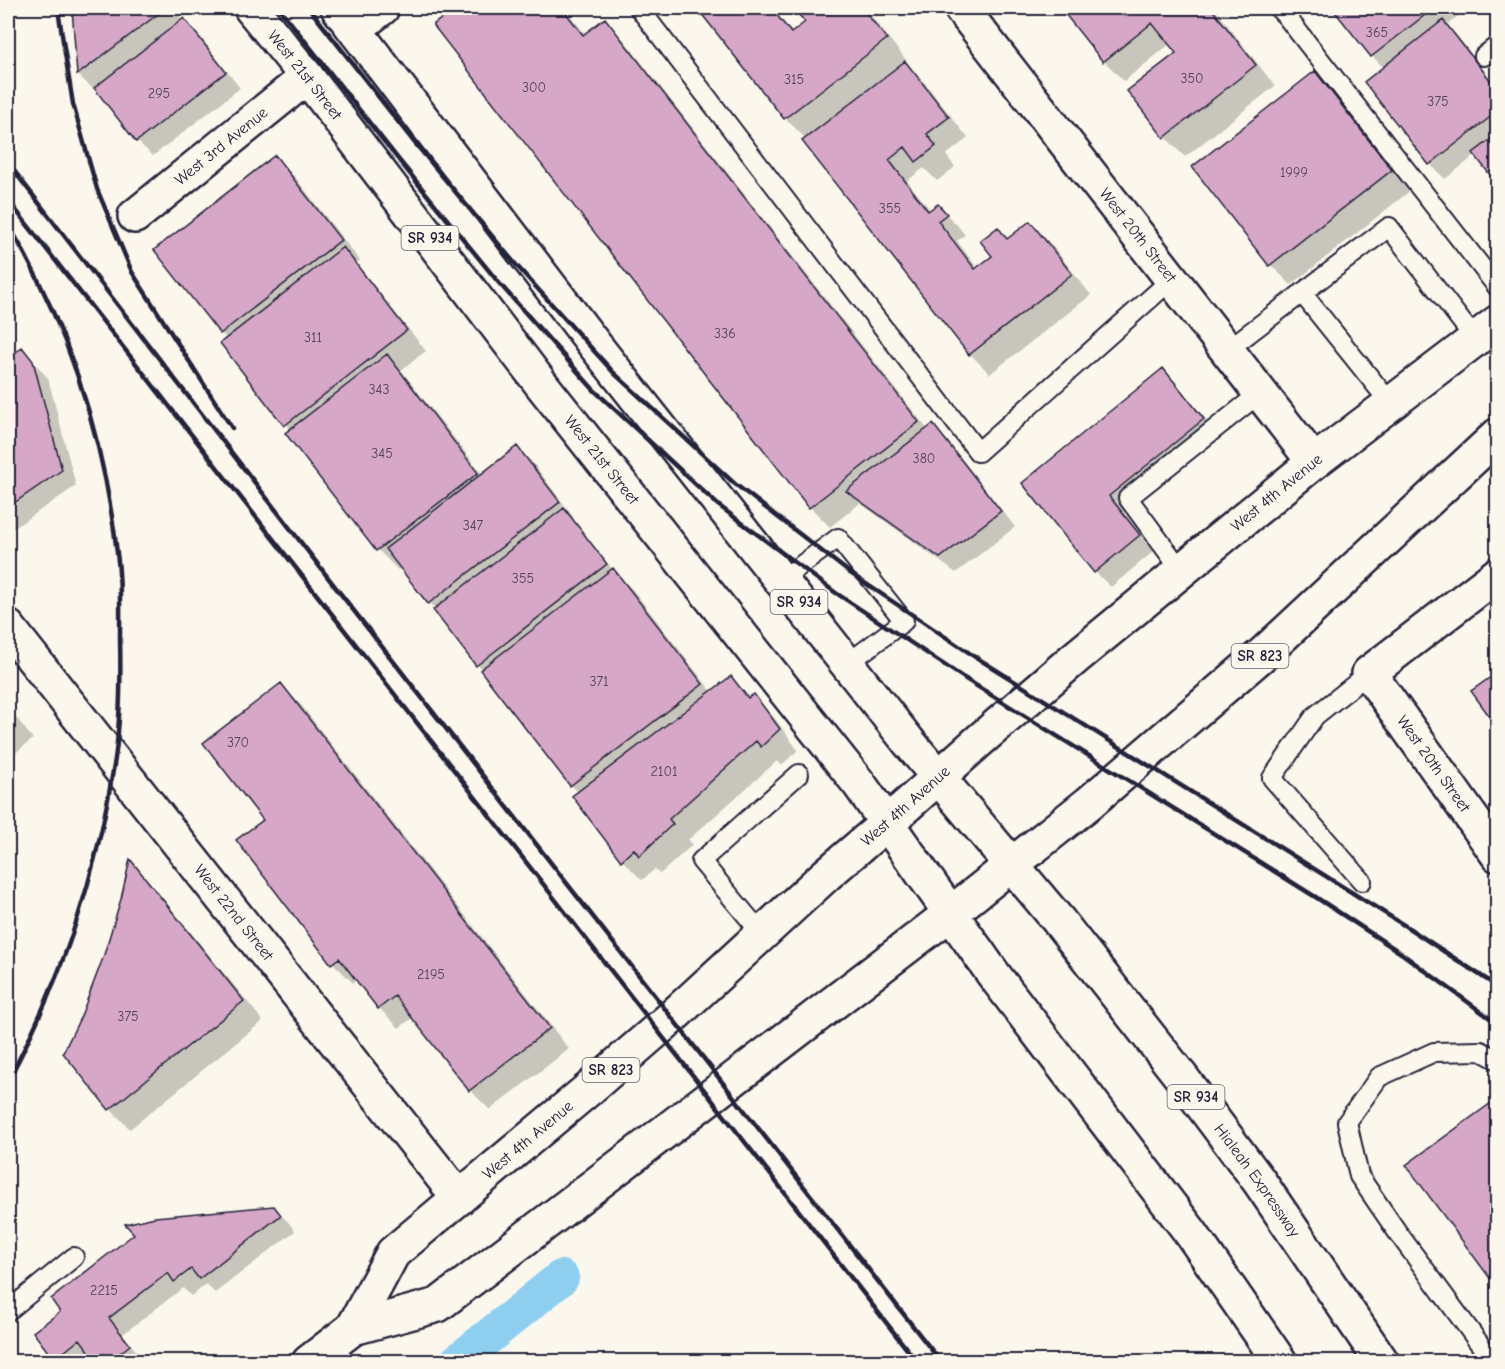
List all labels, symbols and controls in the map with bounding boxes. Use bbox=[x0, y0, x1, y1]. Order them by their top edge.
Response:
house number: 365 bbox=[1366, 24, 1388, 41]
street label: West 21st Street bbox=[264, 27, 346, 124]
house number: 350 bbox=[1180, 70, 1204, 87]
house number: 315 bbox=[784, 71, 804, 88]
house number: 300 bbox=[522, 79, 546, 96]
house number: 295 bbox=[148, 85, 170, 102]
house number: 375 bbox=[1427, 93, 1449, 110]
street label: West 3rd Avenue bbox=[171, 103, 271, 189]
house number: 1999 bbox=[1280, 164, 1308, 181]
street label: West 20th Street bbox=[1096, 185, 1180, 286]
house number: 355 bbox=[879, 200, 901, 217]
road number: SR 934 bbox=[402, 226, 458, 250]
house number: 336 bbox=[714, 325, 736, 342]
house number: 311 bbox=[304, 329, 322, 346]
house number: 343 bbox=[369, 381, 389, 398]
street label: West 21st Street bbox=[561, 412, 643, 508]
house number: 345 bbox=[371, 445, 393, 462]
house number: 380 bbox=[913, 450, 935, 467]
street label: West 4th Avenue bbox=[1227, 450, 1326, 535]
house number: 347 bbox=[463, 517, 484, 534]
house number: 355 bbox=[512, 570, 534, 587]
road number: SR 934 bbox=[770, 590, 828, 614]
road number: SR 823 bbox=[1232, 644, 1288, 668]
house number: 371 bbox=[589, 673, 609, 690]
street label: West 20th Street bbox=[1393, 712, 1474, 816]
house number: 370 bbox=[227, 734, 249, 751]
street label: West 4th Avenue bbox=[857, 762, 954, 850]
house number: 2101 bbox=[651, 763, 677, 780]
street label: West 22nd Street bbox=[190, 861, 277, 964]
house number: 2195 bbox=[417, 966, 445, 983]
house number: 375 bbox=[117, 1008, 139, 1025]
road number: SR 823 bbox=[582, 1058, 640, 1082]
road number: SR 934 bbox=[1168, 1085, 1224, 1109]
street label: West 4th Avenue bbox=[479, 1097, 577, 1183]
street label: Hialeah Expressway bbox=[1210, 1120, 1304, 1241]
house number: 2215 bbox=[90, 1282, 118, 1299]

